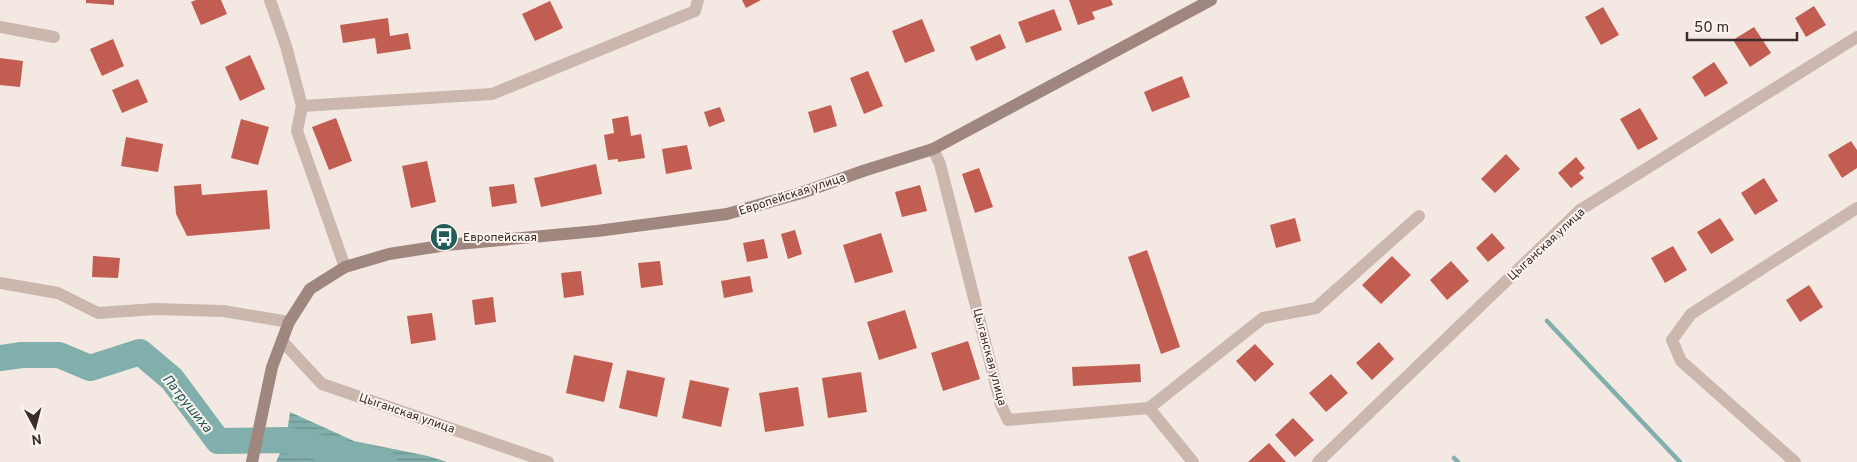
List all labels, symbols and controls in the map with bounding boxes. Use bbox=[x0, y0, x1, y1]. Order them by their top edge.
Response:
scale bar bbox=[1687, 10, 1797, 42]
text: 50 m bbox=[1694, 19, 1729, 38]
street label: Европейская улица bbox=[737, 170, 848, 220]
street label: Цыганская улица bbox=[1505, 205, 1589, 285]
bus stop icon: Европейская bbox=[429, 222, 459, 252]
place label: Европейская bbox=[463, 230, 537, 246]
street label: Цыганская улица bbox=[968, 307, 1010, 408]
water label: Патрушиха bbox=[158, 371, 216, 437]
street label: Цыганская улица bbox=[357, 390, 457, 438]
north arrow bbox=[10, 402, 60, 452]
text: N bbox=[30, 429, 42, 447]

